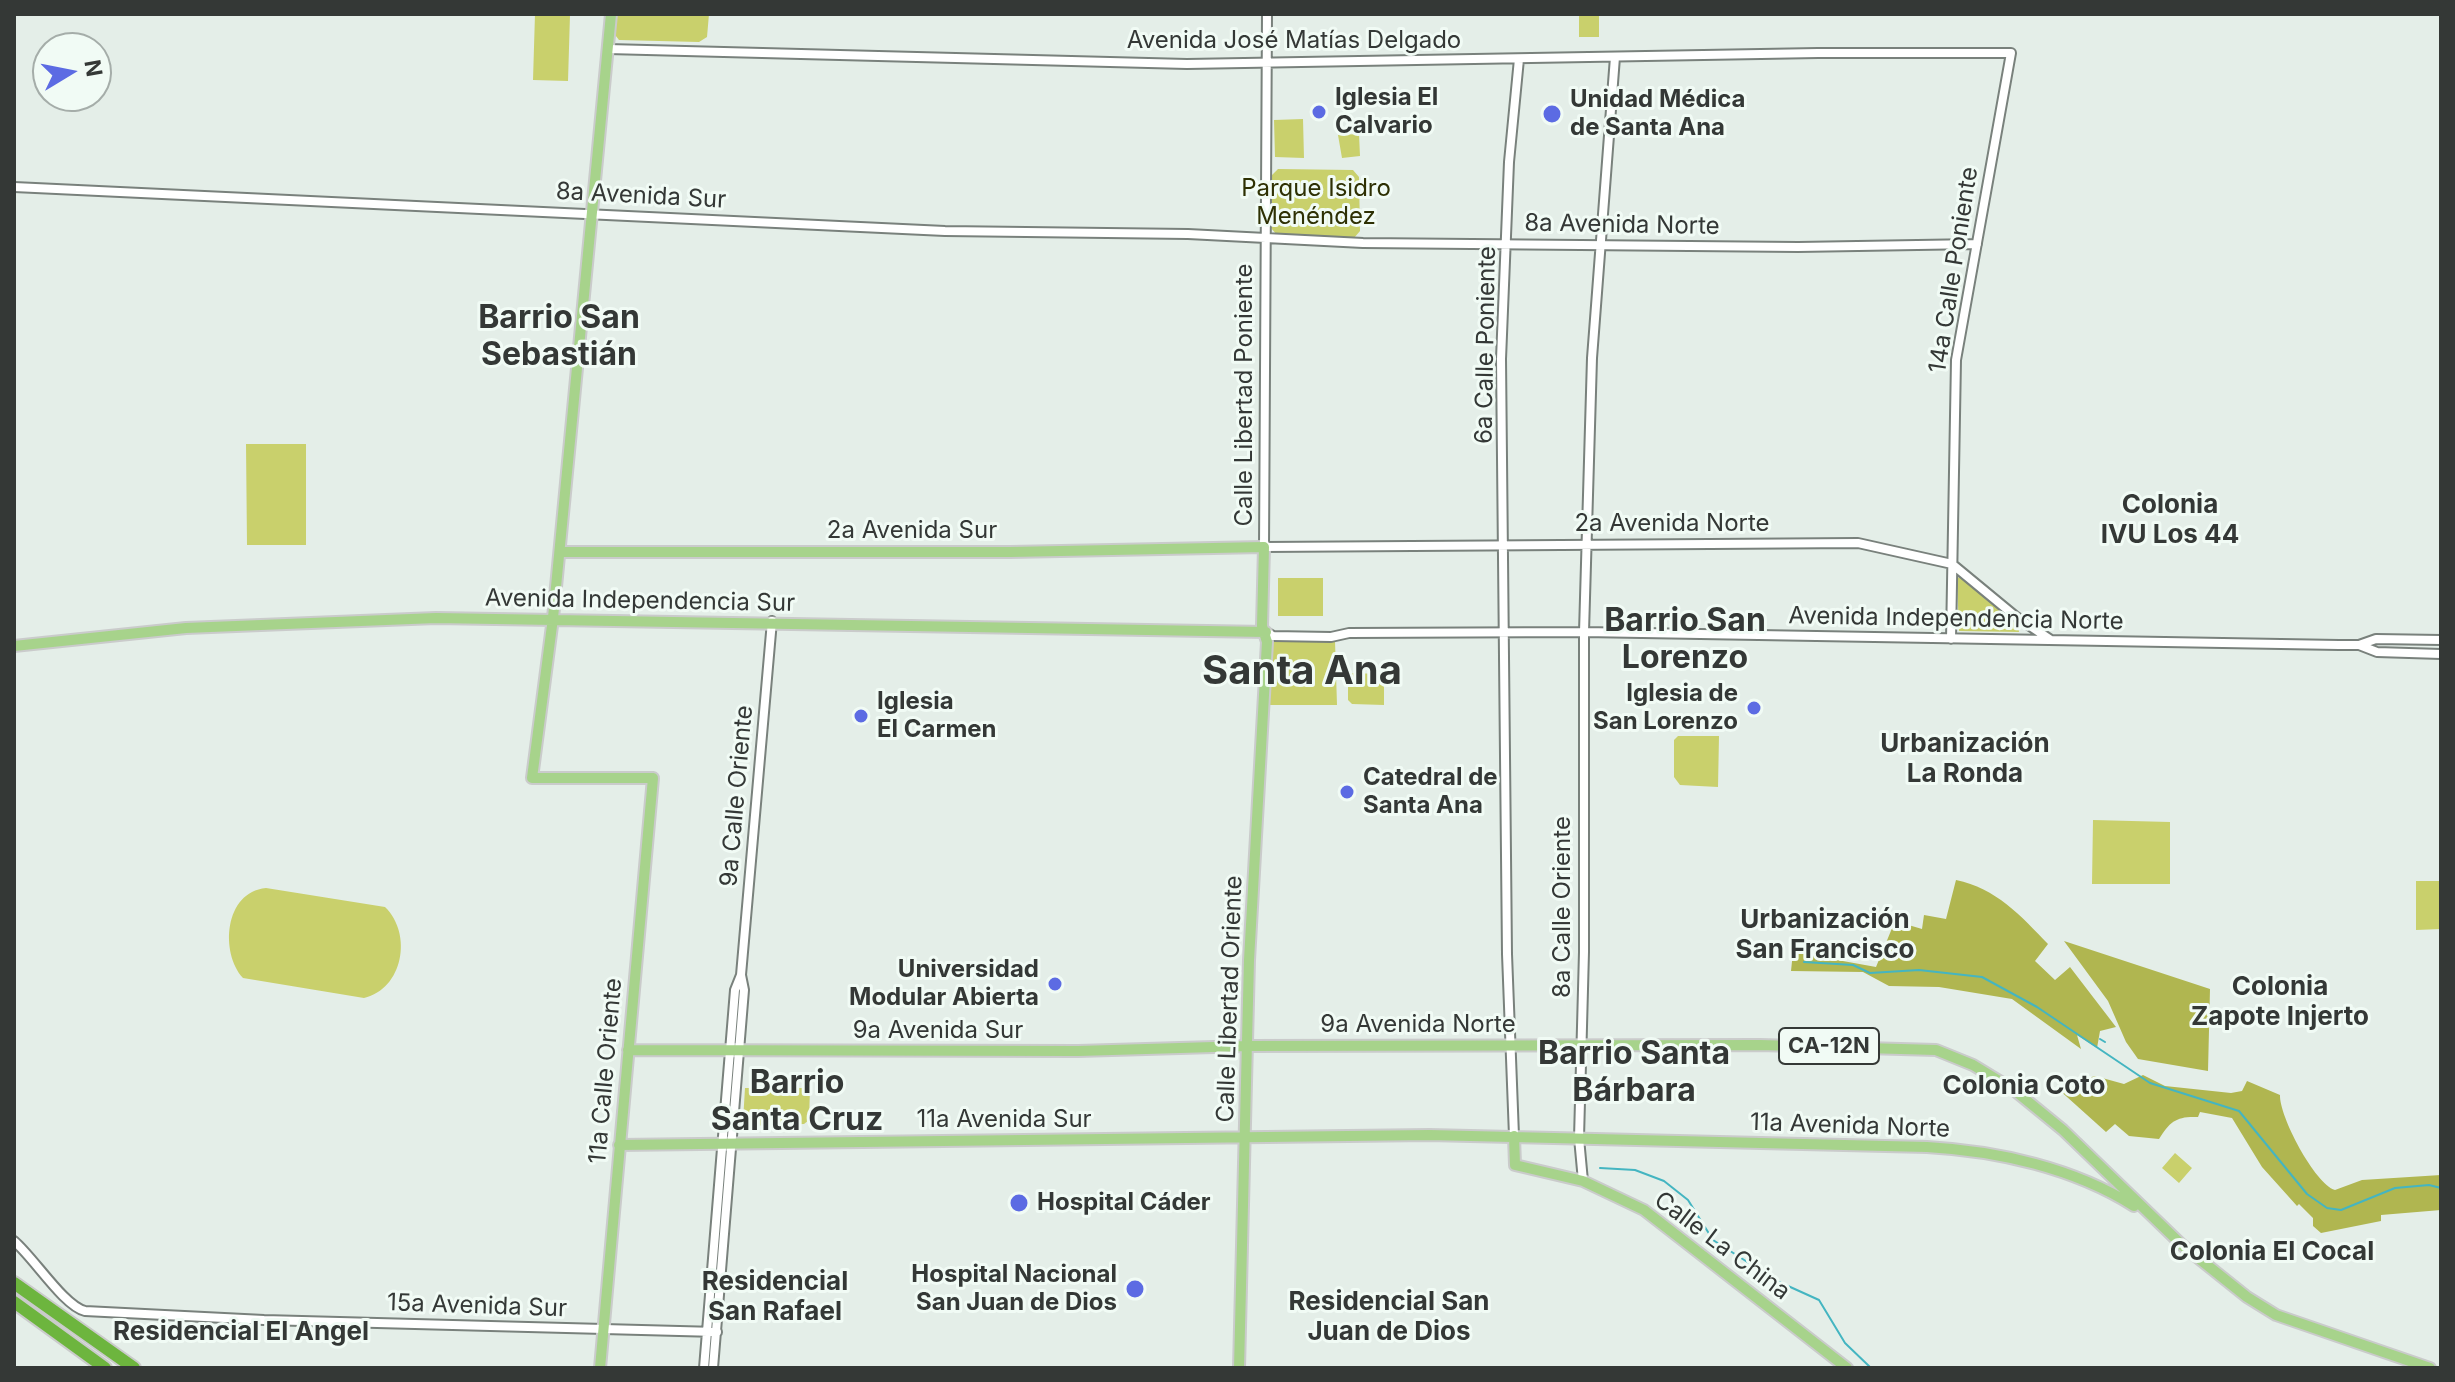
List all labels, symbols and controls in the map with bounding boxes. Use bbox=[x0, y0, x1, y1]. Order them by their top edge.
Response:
street label: Avenida José Matías Delgado bbox=[1127, 27, 1461, 55]
north arrow bbox=[32, 32, 112, 112]
text: N bbox=[79, 58, 108, 79]
place label: Iglesia El Calvario bbox=[1335, 84, 1438, 140]
place label: Unidad Médica de Santa Ana bbox=[1570, 86, 1745, 142]
marker: Iglesia El Calvario bbox=[1310, 103, 1328, 121]
marker: Unidad Médica de Santa Ana bbox=[1541, 103, 1563, 125]
street label: 14a Calle Poniente bbox=[1923, 165, 1985, 375]
park label: Parque Isidro Menéndez bbox=[1241, 175, 1391, 231]
street label: 8a Avenida Sur bbox=[555, 177, 727, 215]
street label: 8a Avenida Norte bbox=[1524, 209, 1720, 241]
street label: 6a Calle Poniente bbox=[1470, 246, 1502, 444]
street label: Calle Libertad Poniente bbox=[1231, 263, 1259, 527]
district label: Barrio San Sebastián bbox=[478, 299, 640, 374]
district label: Colonia IVU Los 44 bbox=[2101, 489, 2239, 550]
street label: 2a Avenida Norte bbox=[1574, 510, 1770, 538]
street label: 2a Avenida Sur bbox=[827, 517, 997, 545]
street label: Avenida Independencia Sur bbox=[485, 584, 795, 618]
district label: Barrio San Lorenzo bbox=[1604, 602, 1766, 677]
street label: Avenida Independencia Norte bbox=[1788, 602, 2124, 636]
district label: Santa Ana bbox=[1202, 648, 1402, 696]
place label: Iglesia de San Lorenzo bbox=[1593, 680, 1738, 736]
place label: Iglesia El Carmen bbox=[877, 688, 997, 744]
marker: Iglesia de San Lorenzo bbox=[1745, 699, 1763, 717]
street label: 9a Calle Oriente bbox=[715, 704, 759, 888]
marker: Iglesia El Carmen bbox=[852, 707, 870, 725]
district label: Urbanización La Ronda bbox=[1880, 728, 2050, 790]
place label: Catedral de Santa Ana bbox=[1363, 764, 1498, 820]
marker: Catedral de Santa Ana bbox=[1338, 783, 1356, 801]
street label: 8a Calle Oriente bbox=[1549, 816, 1577, 998]
street label: Calle Libertad Oriente bbox=[1211, 875, 1249, 1123]
district label: Urbanización San Francisco bbox=[1736, 904, 1914, 966]
place label: Universidad Modular Abierta bbox=[849, 956, 1039, 1012]
district label: Colonia Zapote Injerto bbox=[2191, 971, 2369, 1032]
marker: Universidad Modular Abierta bbox=[1046, 975, 1064, 993]
street label: 11a Calle Oriente bbox=[584, 977, 628, 1165]
street label: 9a Avenida Norte bbox=[1320, 1011, 1516, 1039]
street label: 9a Avenida Sur bbox=[853, 1017, 1023, 1045]
road number: CA-12N bbox=[1779, 1028, 1879, 1064]
district label: Barrio Santa Bárbara bbox=[1538, 1035, 1730, 1110]
district label: Barrio Santa Cruz bbox=[711, 1064, 883, 1139]
district label: Colonia Coto bbox=[1942, 1070, 2106, 1102]
street label: 11a Avenida Sur bbox=[916, 1106, 1092, 1134]
street label: 11a Avenida Norte bbox=[1750, 1108, 1950, 1144]
street label: Calle La China bbox=[1648, 1186, 1796, 1306]
place label: Hospital Cáder bbox=[1037, 1189, 1211, 1217]
marker: Hospital Cáder bbox=[1008, 1192, 1030, 1214]
district label: Colonia El Cocal bbox=[2170, 1236, 2374, 1268]
place label: Hospital Nacional San Juan de Dios bbox=[911, 1261, 1117, 1317]
district label: Residencial San Rafael bbox=[702, 1266, 848, 1328]
marker: Hospital Nacional San Juan de Dios bbox=[1124, 1278, 1146, 1300]
district label: Residencial San Juan de Dios bbox=[1289, 1286, 1489, 1348]
street label: 15a Avenida Sur bbox=[387, 1288, 567, 1324]
district label: Residencial El Angel bbox=[113, 1316, 369, 1348]

